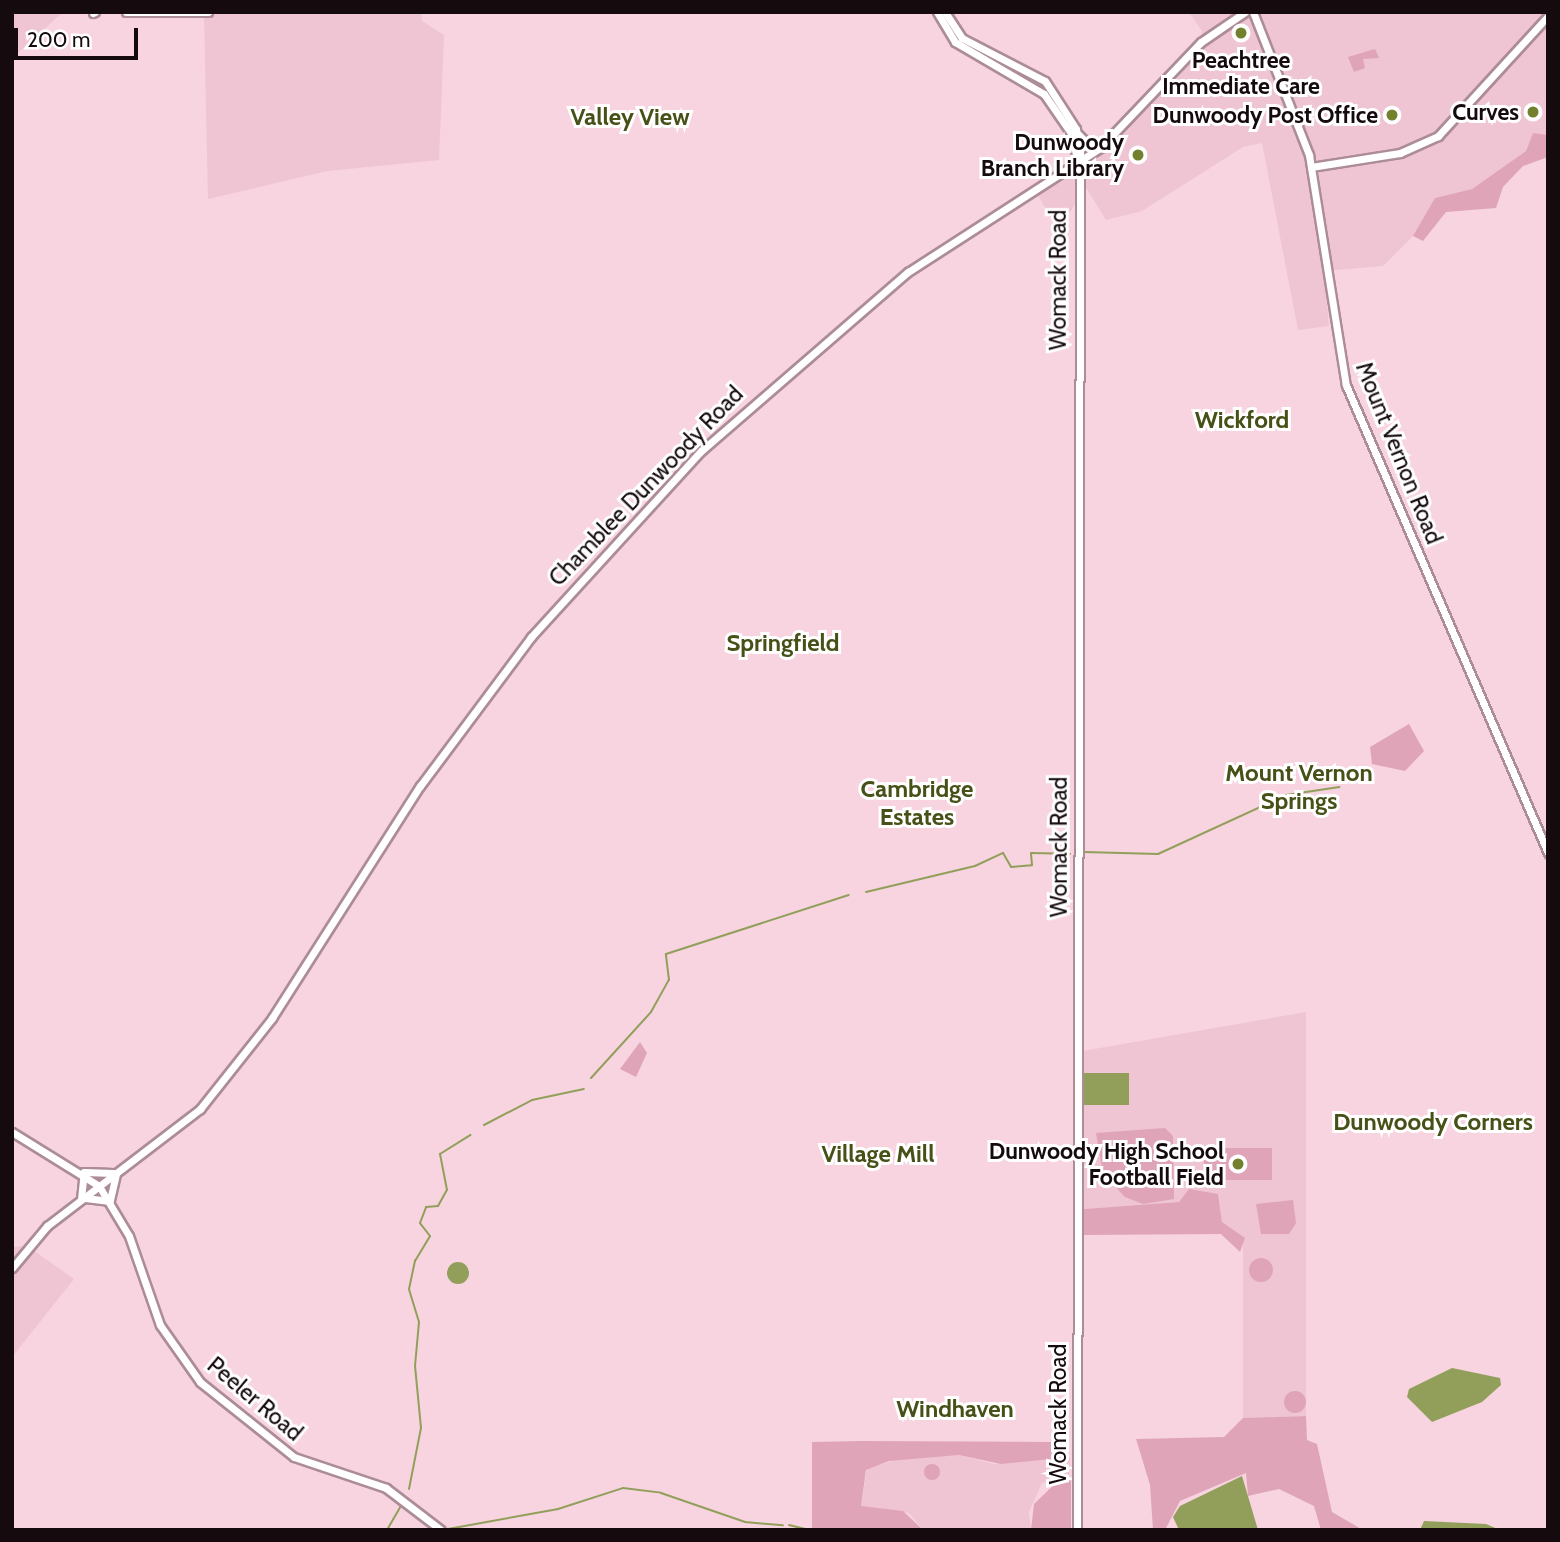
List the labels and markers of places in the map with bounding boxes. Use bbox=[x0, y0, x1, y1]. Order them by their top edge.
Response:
marker: Peachtree Immediate Care bbox=[1231, 23, 1251, 43]
place label: Peachtree Immediate Care bbox=[1162, 46, 1320, 100]
place label: Curves bbox=[1452, 98, 1519, 126]
place label: Dunwoody Post Office bbox=[1153, 101, 1378, 129]
marker: Curves bbox=[1525, 104, 1541, 120]
marker: Dunwoody Post Office bbox=[1384, 107, 1400, 123]
place label: Dunwoody Branch Library bbox=[981, 128, 1124, 182]
marker: Dunwoody Branch Library bbox=[1130, 147, 1146, 163]
place label: Dunwoody High School Football Field bbox=[989, 1137, 1224, 1191]
marker: Dunwoody High School Football Field bbox=[1230, 1156, 1246, 1172]

